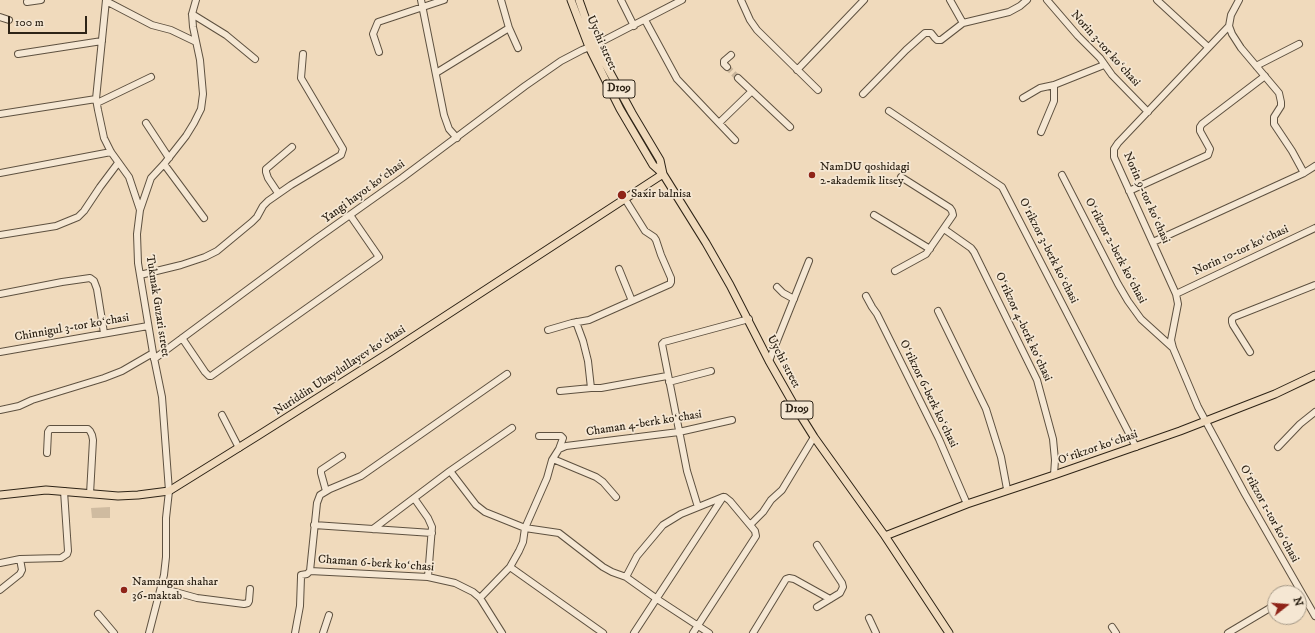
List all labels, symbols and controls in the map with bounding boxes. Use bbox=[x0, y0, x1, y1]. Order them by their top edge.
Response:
scale bar bbox=[10, 8, 89, 34]
street label: Norin 3-tor koʻchasi bbox=[1067, 8, 1143, 90]
street label: Uychi street bbox=[583, 14, 619, 72]
text: 100 m bbox=[15, 15, 44, 30]
road number: D109 bbox=[603, 80, 635, 98]
street label: Norin 9-tor koʻchasi bbox=[1119, 150, 1173, 246]
street label: Yangi hayot koʻchasi bbox=[320, 157, 408, 227]
place label: NamDU qoshidagi 2-akademik litsey bbox=[820, 161, 910, 189]
marker: NamDU qoshidagi 2-akademik litsey bbox=[807, 170, 817, 180]
place label: Saxir balnisa bbox=[631, 188, 691, 202]
marker: Saxir balnisa bbox=[616, 189, 628, 201]
street label: Oʻrikzor 3-berk koʻchasi bbox=[1015, 196, 1081, 306]
street label: Oʻrikzor 2-berk koʻchasi bbox=[1081, 196, 1149, 306]
street label: Norin 10-tor koʻchasi bbox=[1191, 223, 1291, 279]
street label: Tukmak Guzari street bbox=[142, 254, 172, 358]
street label: Oʻrikzor 4-berk koʻchasi bbox=[991, 270, 1055, 384]
street label: Chinnigul 3-tor koʻchasi bbox=[14, 311, 130, 345]
street label: Nuriddin Ubaydullayev koʻchasi bbox=[271, 323, 409, 419]
street label: Uychi street bbox=[763, 333, 803, 391]
street label: Oʻrikzor 6-berk koʻchasi bbox=[896, 338, 960, 450]
road number: D109 bbox=[781, 401, 813, 419]
street label: Chaman 4-berk koʻchasi bbox=[585, 408, 703, 440]
street label: Oʻrikzor koʻchasi bbox=[1056, 428, 1140, 468]
street label: Oʻrikzor 1-tor koʻchasi bbox=[1236, 463, 1302, 565]
street label: Chaman 6-berk koʻchasi bbox=[317, 553, 435, 575]
place label: Namangan shahar 36-maktab bbox=[132, 576, 218, 604]
marker: Namangan shahar 36-maktab bbox=[119, 585, 129, 595]
north arrow bbox=[1267, 585, 1307, 625]
text: N bbox=[1290, 595, 1306, 608]

